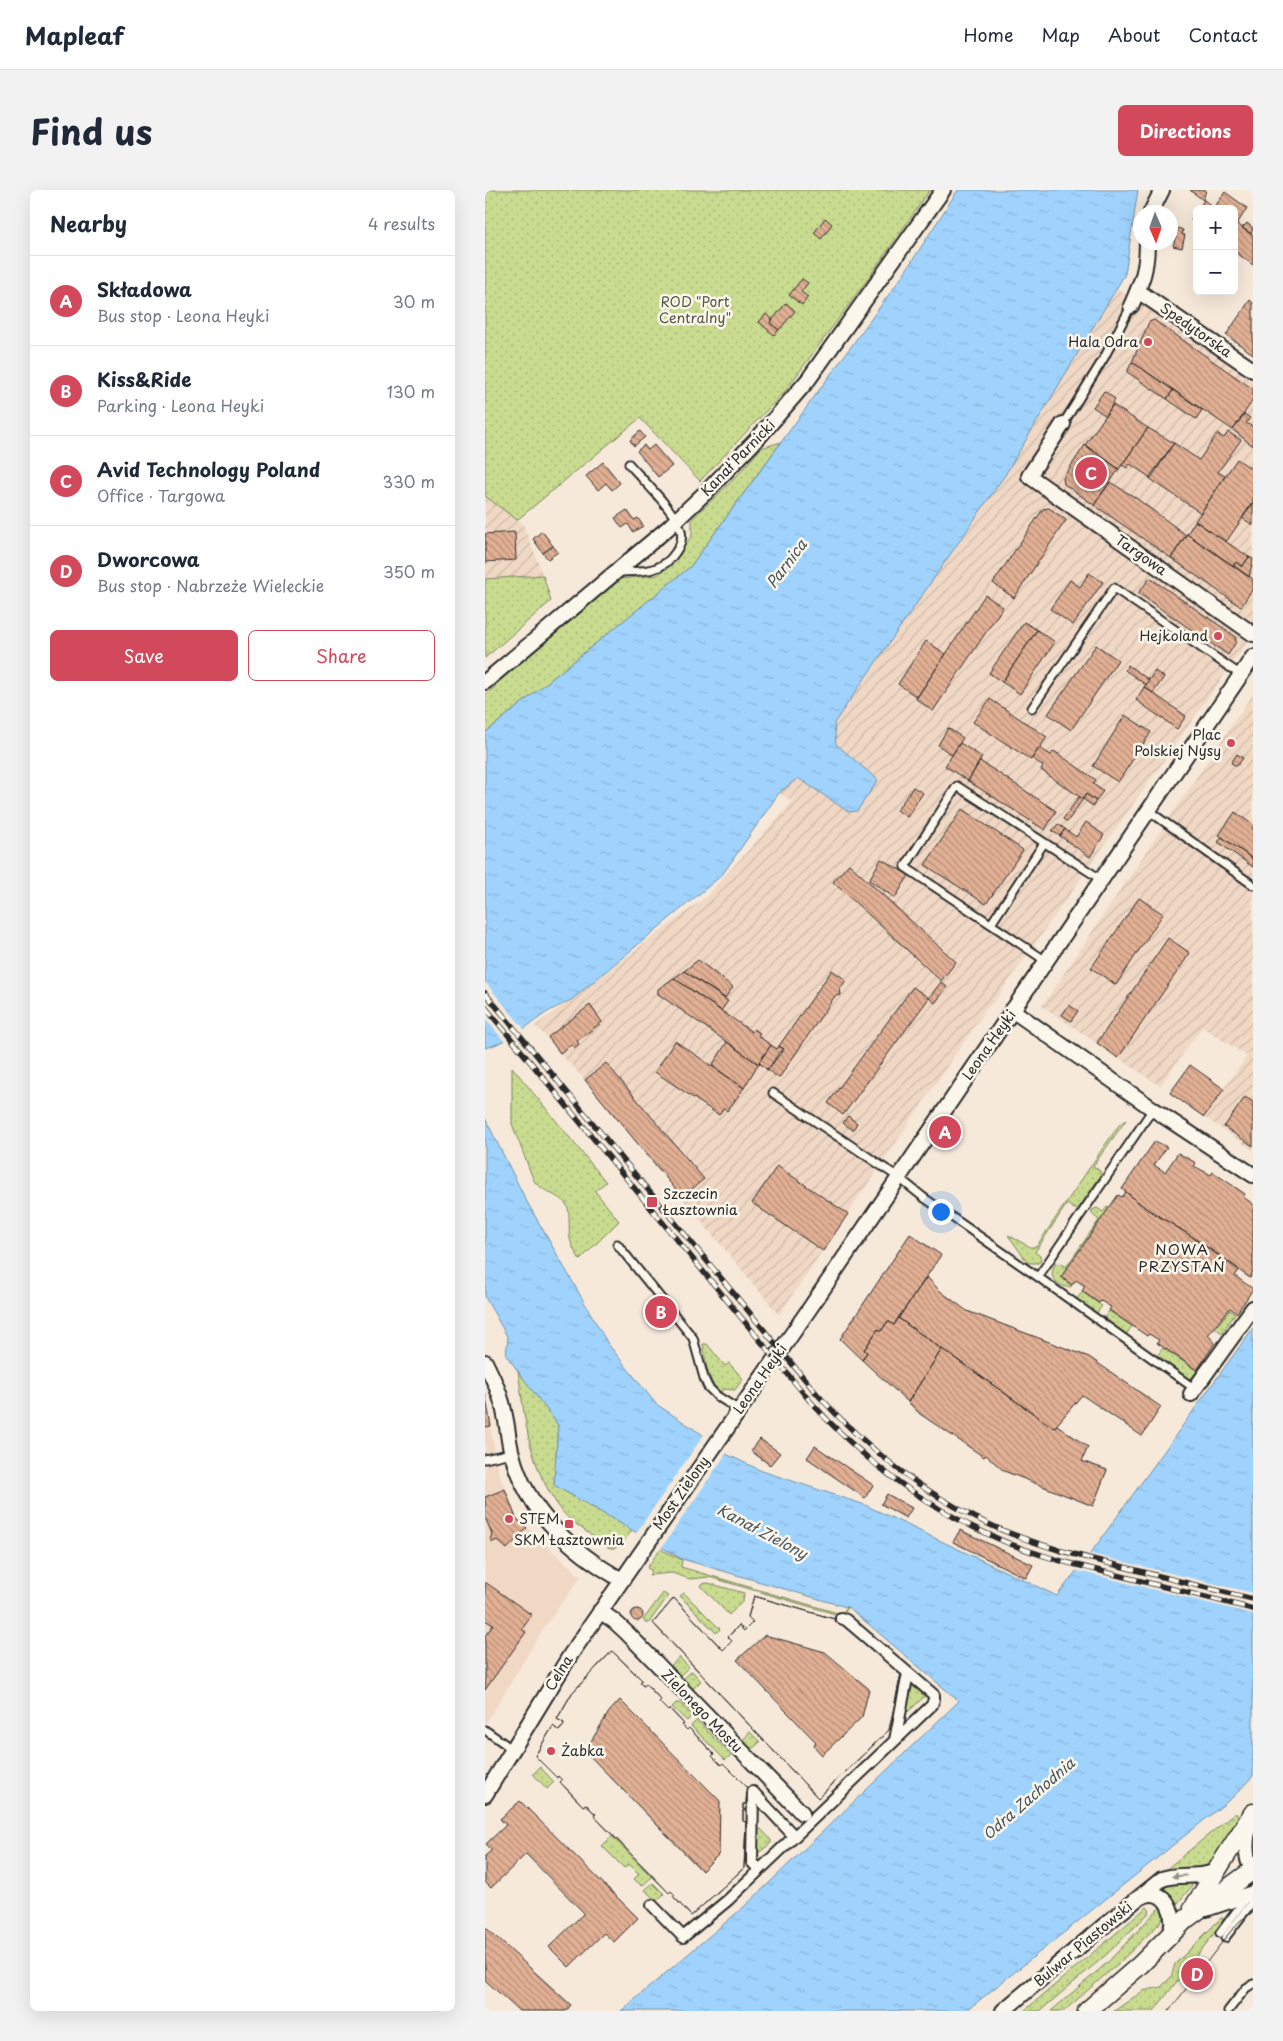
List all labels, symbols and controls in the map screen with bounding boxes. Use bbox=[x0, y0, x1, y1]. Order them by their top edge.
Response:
text: Mapleaf bbox=[25, 17, 124, 53]
text: Home bbox=[963, 21, 1013, 48]
text: Map bbox=[1041, 21, 1080, 48]
text: About bbox=[1108, 21, 1160, 48]
text: Contact bbox=[1188, 21, 1258, 48]
text: Find us bbox=[30, 104, 152, 157]
button: Directions bbox=[1118, 105, 1253, 156]
north arrow bbox=[1133, 205, 1178, 250]
map controls bbox=[1193, 205, 1238, 295]
button: + bbox=[1193, 205, 1238, 250]
text: Nearby bbox=[50, 207, 127, 239]
text: 4 results bbox=[368, 211, 435, 235]
button: − bbox=[1193, 250, 1238, 295]
text: Składowa bbox=[97, 275, 192, 303]
text: A bbox=[60, 289, 72, 313]
text: 30 m bbox=[393, 289, 435, 313]
park label: ROD "Port Centralny" bbox=[659, 291, 731, 328]
street label: Spedytorska bbox=[1156, 297, 1237, 362]
text: Bus stop · Leona Heyki bbox=[97, 303, 269, 327]
place label: Hala Odra bbox=[1068, 331, 1138, 352]
marker: Hala Odra bbox=[1142, 336, 1154, 348]
text: Kiss&Ride bbox=[97, 365, 192, 393]
text: B bbox=[61, 379, 71, 403]
text: 130 m bbox=[387, 379, 435, 403]
text: Parking · Leona Heyki bbox=[97, 393, 264, 417]
street label: Kanał Parnicki bbox=[696, 415, 780, 501]
pin: C bbox=[1075, 454, 1107, 492]
text: Avid Technology Poland bbox=[97, 455, 320, 483]
text: C bbox=[60, 469, 72, 493]
text: 330 m bbox=[382, 469, 435, 493]
text: Office · Targowa bbox=[97, 483, 225, 507]
street label: Targowa bbox=[1111, 529, 1172, 580]
water label: Parnica bbox=[760, 533, 812, 592]
text: Dworcowa bbox=[97, 545, 200, 573]
text: D bbox=[60, 559, 72, 583]
text: 350 m bbox=[383, 559, 435, 583]
text: Bus stop · Nabrzeże Wieleckie bbox=[97, 573, 324, 597]
place label: Hejkoland bbox=[1139, 625, 1208, 646]
button: Save bbox=[50, 630, 238, 681]
button: Share bbox=[248, 630, 435, 681]
marker: Hejkoland bbox=[1212, 630, 1224, 642]
place label: Plac Polskiej Nysy bbox=[1134, 724, 1221, 761]
marker: Plac Polskiej Nysy bbox=[1225, 737, 1237, 749]
street label: Leona Heyki bbox=[957, 1005, 1021, 1084]
pin: A bbox=[929, 1113, 961, 1151]
place label: Szczecin Łasztownia bbox=[662, 1183, 738, 1220]
marker: Szczecin Łasztownia bbox=[645, 1195, 659, 1209]
your location bbox=[928, 1199, 954, 1225]
district label: NOWA PRZYSTAŃ bbox=[1138, 1237, 1226, 1277]
pin: B bbox=[645, 1293, 677, 1331]
street label: Leona Heyki bbox=[728, 1339, 792, 1418]
street label: Most Zielony bbox=[647, 1452, 714, 1534]
water label: Kanał Zielony bbox=[714, 1497, 813, 1565]
place label: STEM bbox=[519, 1508, 559, 1529]
marker: STEM bbox=[503, 1513, 515, 1525]
marker: SKM Łasztownia bbox=[563, 1518, 575, 1530]
place label: SKM Łasztownia bbox=[514, 1529, 625, 1550]
street label: Celna bbox=[540, 1651, 578, 1695]
street label: Zielonego Mostu bbox=[657, 1664, 748, 1757]
place label: Żabka bbox=[561, 1740, 604, 1761]
marker: Żabka bbox=[545, 1745, 557, 1757]
water label: Odra Zachodnia bbox=[977, 1750, 1080, 1845]
one-way arrow bbox=[1171, 1872, 1187, 1880]
street label: Bulwar Piastowski bbox=[1029, 1896, 1136, 1991]
pin: D bbox=[1181, 1955, 1213, 1993]

